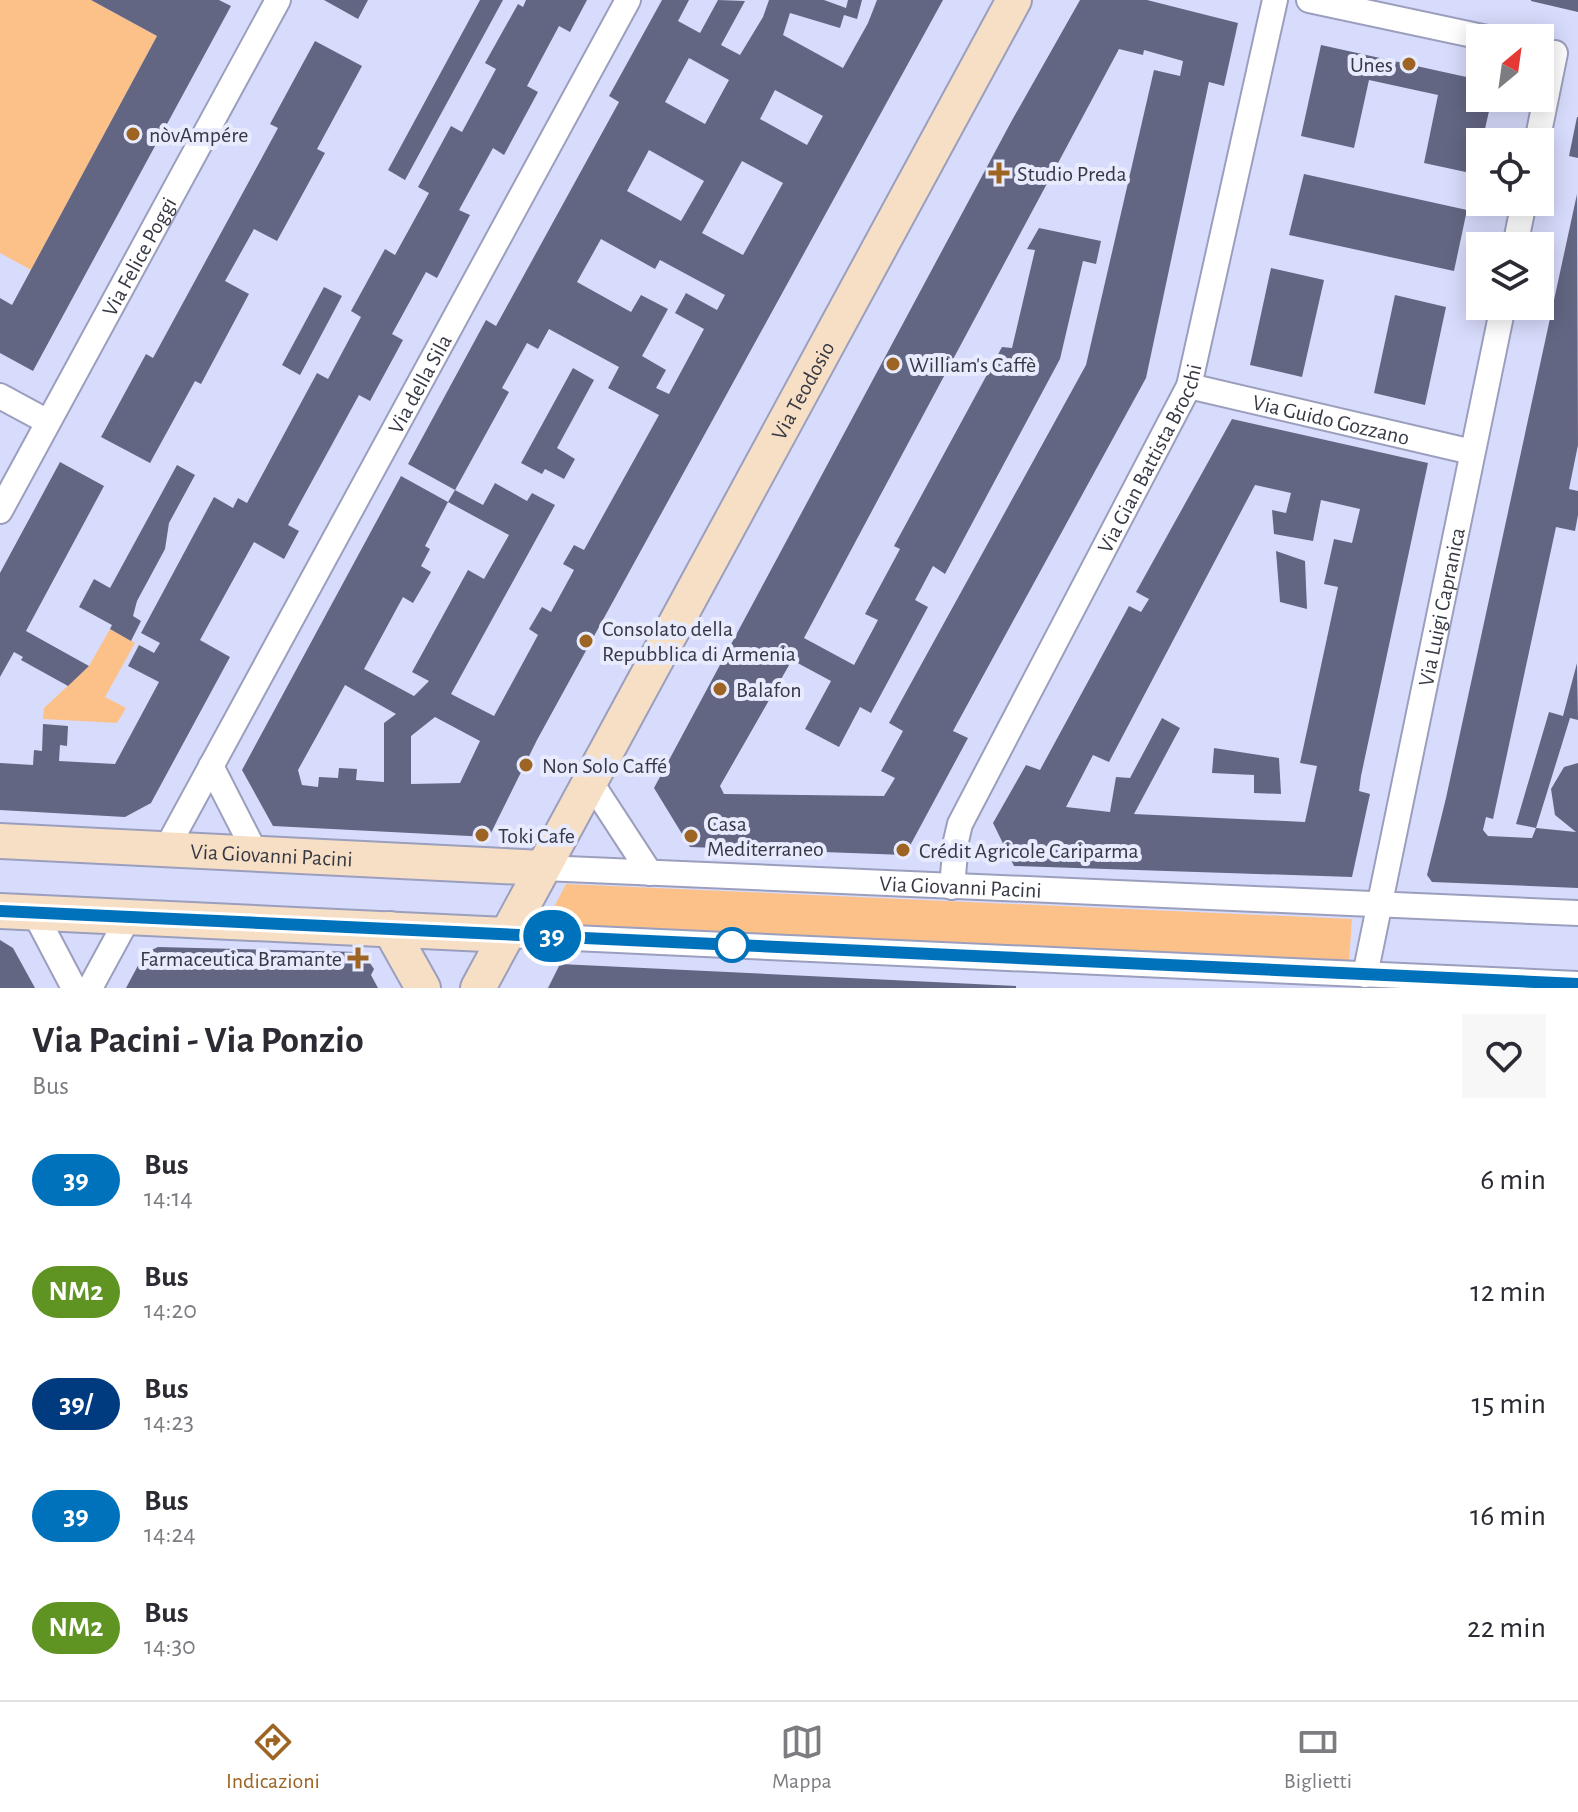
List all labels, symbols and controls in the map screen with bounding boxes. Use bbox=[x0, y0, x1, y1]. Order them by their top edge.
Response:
north arrow bbox=[1466, 24, 1554, 112]
map controls bbox=[1466, 24, 1554, 320]
place label: Unes bbox=[1350, 54, 1393, 76]
marker: Unes bbox=[1400, 55, 1418, 73]
place label: nòvAmpére bbox=[149, 124, 248, 146]
marker: nòvAmpére bbox=[124, 125, 142, 143]
button: locate bbox=[1466, 128, 1554, 216]
marker: Studio Preda bbox=[988, 162, 1010, 184]
place label: Studio Preda bbox=[1017, 163, 1127, 185]
street label: Via Felice Poggi bbox=[98, 194, 181, 320]
button: layers bbox=[1466, 232, 1554, 320]
street label: Via della Sila bbox=[384, 331, 456, 437]
street label: Via Teodosio bbox=[768, 338, 839, 444]
place label: William's Caffè bbox=[909, 354, 1036, 376]
marker: William's Caffè bbox=[884, 355, 902, 373]
street label: Via Gian Battista Brocchi bbox=[1094, 362, 1206, 557]
street label: Via Guido Gozzano bbox=[1250, 391, 1412, 449]
street label: Via Luigi Capranica bbox=[1415, 526, 1469, 688]
place label: Consolato della Repubblica di Armenia bbox=[602, 618, 796, 665]
marker: Consolato della Repubblica di Armenia bbox=[577, 632, 595, 650]
place label: Balafon bbox=[736, 679, 802, 701]
marker: Balafon bbox=[711, 680, 729, 698]
place label: Non Solo Caffé bbox=[542, 755, 667, 777]
marker: Non Solo Caffé bbox=[517, 756, 535, 774]
place label: Casa Mediterraneo bbox=[707, 813, 824, 860]
place label: Toki Cafe bbox=[498, 825, 575, 847]
marker: Toki Cafe bbox=[473, 826, 491, 844]
marker: Casa Mediterraneo bbox=[682, 827, 700, 845]
street label: Via Giovanni Pacini bbox=[190, 840, 353, 871]
place label: Crédit Agricole Cariparma bbox=[919, 840, 1139, 862]
marker: Crédit Agricole Cariparma bbox=[894, 841, 912, 859]
street label: Via Giovanni Pacini bbox=[879, 873, 1042, 902]
line badge: 39 bbox=[516, 910, 588, 962]
text: 39 bbox=[539, 922, 565, 950]
unlabelled marker bbox=[715, 928, 749, 962]
place label: Farmaceutica Bramante bbox=[140, 948, 342, 970]
marker: Farmaceutica Bramante bbox=[349, 949, 367, 967]
button: heart bbox=[1462, 1014, 1546, 1098]
text: Via Pacini - Via Ponzio bbox=[32, 1022, 364, 1060]
text: Bus bbox=[32, 1073, 69, 1099]
text: Bus bbox=[144, 1150, 189, 1180]
text: 6 min bbox=[1480, 1165, 1546, 1195]
text: 39 bbox=[63, 1166, 89, 1194]
text: 14:14 bbox=[144, 1185, 193, 1211]
text: Bus bbox=[144, 1262, 189, 1292]
text: 12 min bbox=[1470, 1277, 1546, 1307]
text: NM2 bbox=[49, 1278, 103, 1306]
text: 14:20 bbox=[144, 1297, 197, 1323]
text: Bus bbox=[144, 1374, 189, 1404]
text: 15 min bbox=[1471, 1389, 1546, 1419]
text: 39/ bbox=[59, 1390, 93, 1418]
text: 14:23 bbox=[144, 1409, 194, 1435]
text: Bus bbox=[144, 1486, 189, 1516]
text: 16 min bbox=[1470, 1501, 1546, 1531]
text: 39 bbox=[63, 1502, 89, 1530]
text: 14:24 bbox=[144, 1521, 196, 1547]
text: Bus bbox=[144, 1598, 189, 1628]
text: 22 min bbox=[1467, 1613, 1546, 1643]
text: NM2 bbox=[49, 1614, 103, 1642]
text: 14:30 bbox=[144, 1633, 196, 1659]
tab: Indicazioni bbox=[226, 1720, 320, 1794]
tab: Mappa bbox=[772, 1720, 832, 1794]
tab: Biglietti bbox=[1284, 1720, 1352, 1794]

